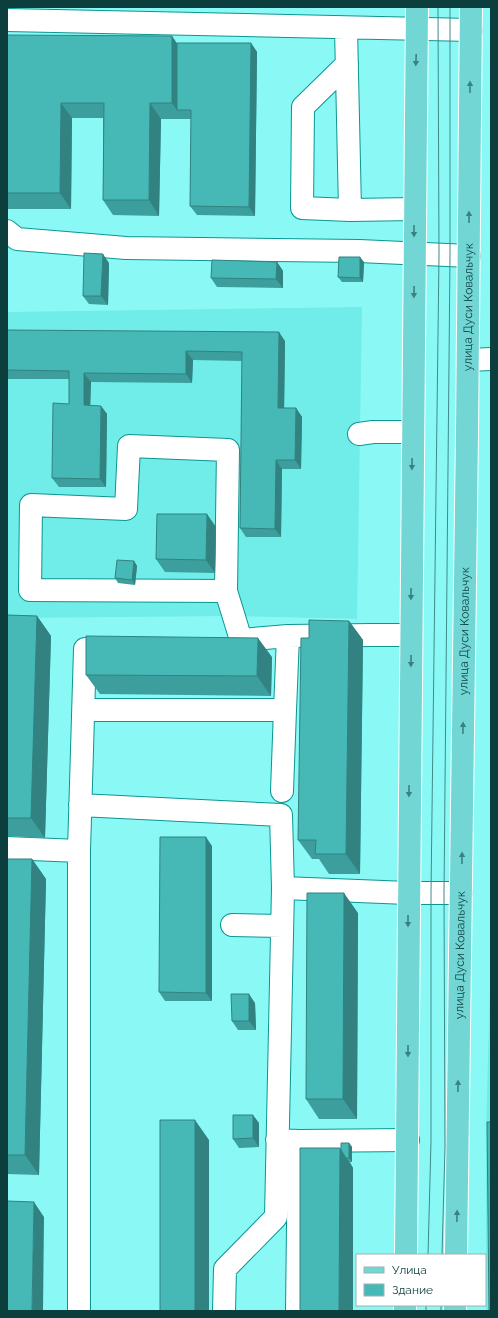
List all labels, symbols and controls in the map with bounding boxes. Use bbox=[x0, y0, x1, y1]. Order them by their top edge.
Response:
one-way arrow bbox=[412, 54, 419, 66]
one-way arrow bbox=[467, 80, 473, 93]
one-way arrow bbox=[466, 210, 472, 223]
one-way arrow bbox=[411, 225, 417, 238]
street label: улица Дуси Ковальчук bbox=[461, 243, 476, 371]
one-way arrow bbox=[410, 286, 417, 298]
one-way arrow bbox=[409, 458, 415, 471]
street label: улица Дуси Ковальчук bbox=[456, 567, 472, 695]
one-way arrow bbox=[407, 588, 414, 600]
one-way arrow bbox=[407, 655, 414, 667]
one-way arrow bbox=[460, 721, 466, 734]
one-way arrow bbox=[406, 785, 412, 798]
one-way arrow bbox=[459, 851, 465, 864]
street label: улица Дуси Ковальчук bbox=[452, 891, 468, 1019]
one-way arrow bbox=[405, 915, 411, 928]
one-way arrow bbox=[405, 1045, 411, 1058]
one-way arrow bbox=[455, 1080, 462, 1092]
one-way arrow bbox=[453, 1210, 460, 1222]
legend bbox=[356, 1254, 486, 1306]
text: Улица bbox=[392, 1263, 427, 1277]
text: Здание bbox=[392, 1283, 433, 1297]

